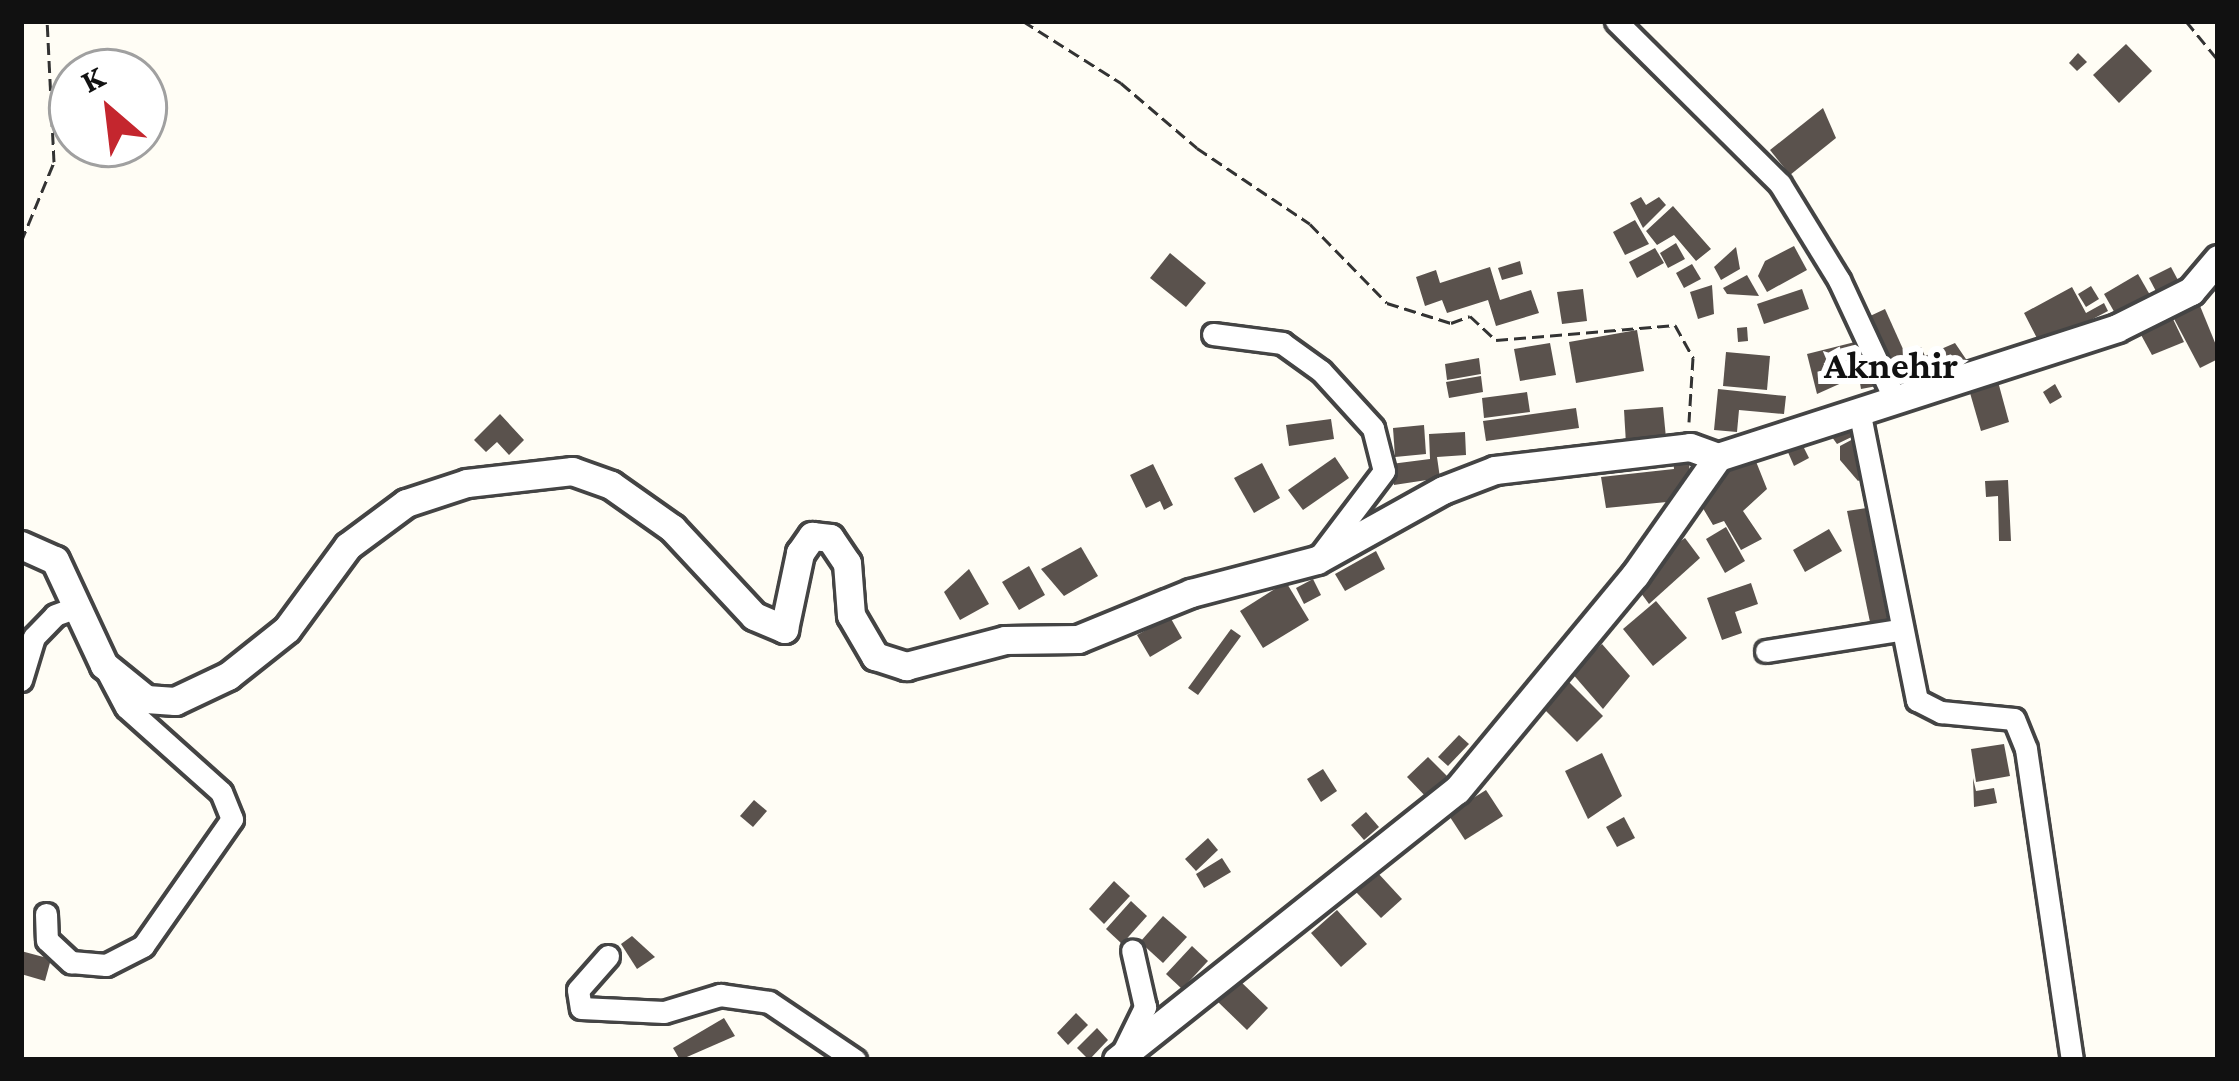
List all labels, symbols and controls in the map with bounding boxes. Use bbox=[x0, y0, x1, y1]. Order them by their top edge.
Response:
north arrow bbox=[48, 48, 168, 168]
text: K bbox=[74, 57, 110, 100]
district label: Aknehir bbox=[1824, 342, 1958, 388]

